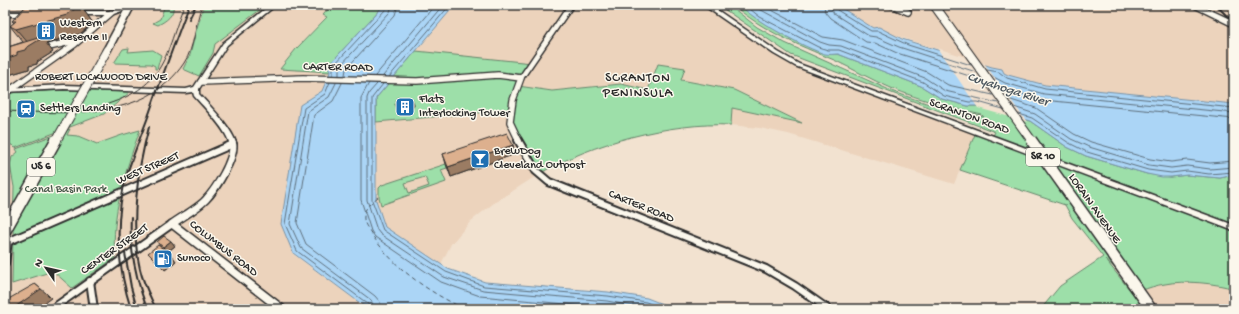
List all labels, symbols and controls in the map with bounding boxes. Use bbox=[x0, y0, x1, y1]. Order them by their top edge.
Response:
place label: Western Reserve II bbox=[60, 17, 108, 45]
building icon: Western Reserve II bbox=[35, 20, 57, 42]
street label: CARTER ROAD bbox=[303, 60, 373, 76]
water label: Cuyahoga River bbox=[965, 70, 1053, 111]
street label: ROBERT LOCKWOOD DRIVE bbox=[35, 71, 168, 85]
district label: SCRANTON PENINSULA bbox=[602, 71, 673, 101]
place label: Flats Interlocking Tower bbox=[418, 93, 512, 121]
building icon: Flats Interlocking Tower bbox=[394, 96, 416, 118]
street label: SCRANTON ROAD bbox=[927, 96, 1011, 138]
station icon: Settlers Landing bbox=[15, 98, 37, 120]
place label: Settlers Landing bbox=[40, 102, 121, 116]
place label: BrewDog Cleveland Outpost bbox=[493, 145, 586, 173]
bar icon: BrewDog Cleveland Outpost bbox=[469, 148, 491, 170]
road number: SR 10 bbox=[1026, 148, 1060, 166]
street label: WEST STREET bbox=[115, 149, 183, 188]
road number: US 6 bbox=[27, 158, 55, 176]
street label: LORAIN AVENUE bbox=[1065, 171, 1124, 247]
park label: Canal Basin Park bbox=[25, 183, 109, 197]
street label: CARTER ROAD bbox=[606, 187, 676, 227]
street label: COLUMBUS ROAD bbox=[186, 218, 260, 280]
street label: CENTER STREET bbox=[79, 221, 153, 278]
north arrow bbox=[26, 248, 66, 288]
fuel station icon: Sunoco bbox=[152, 248, 174, 270]
place label: Sunoco bbox=[177, 252, 210, 266]
text: N bbox=[32, 257, 46, 270]

